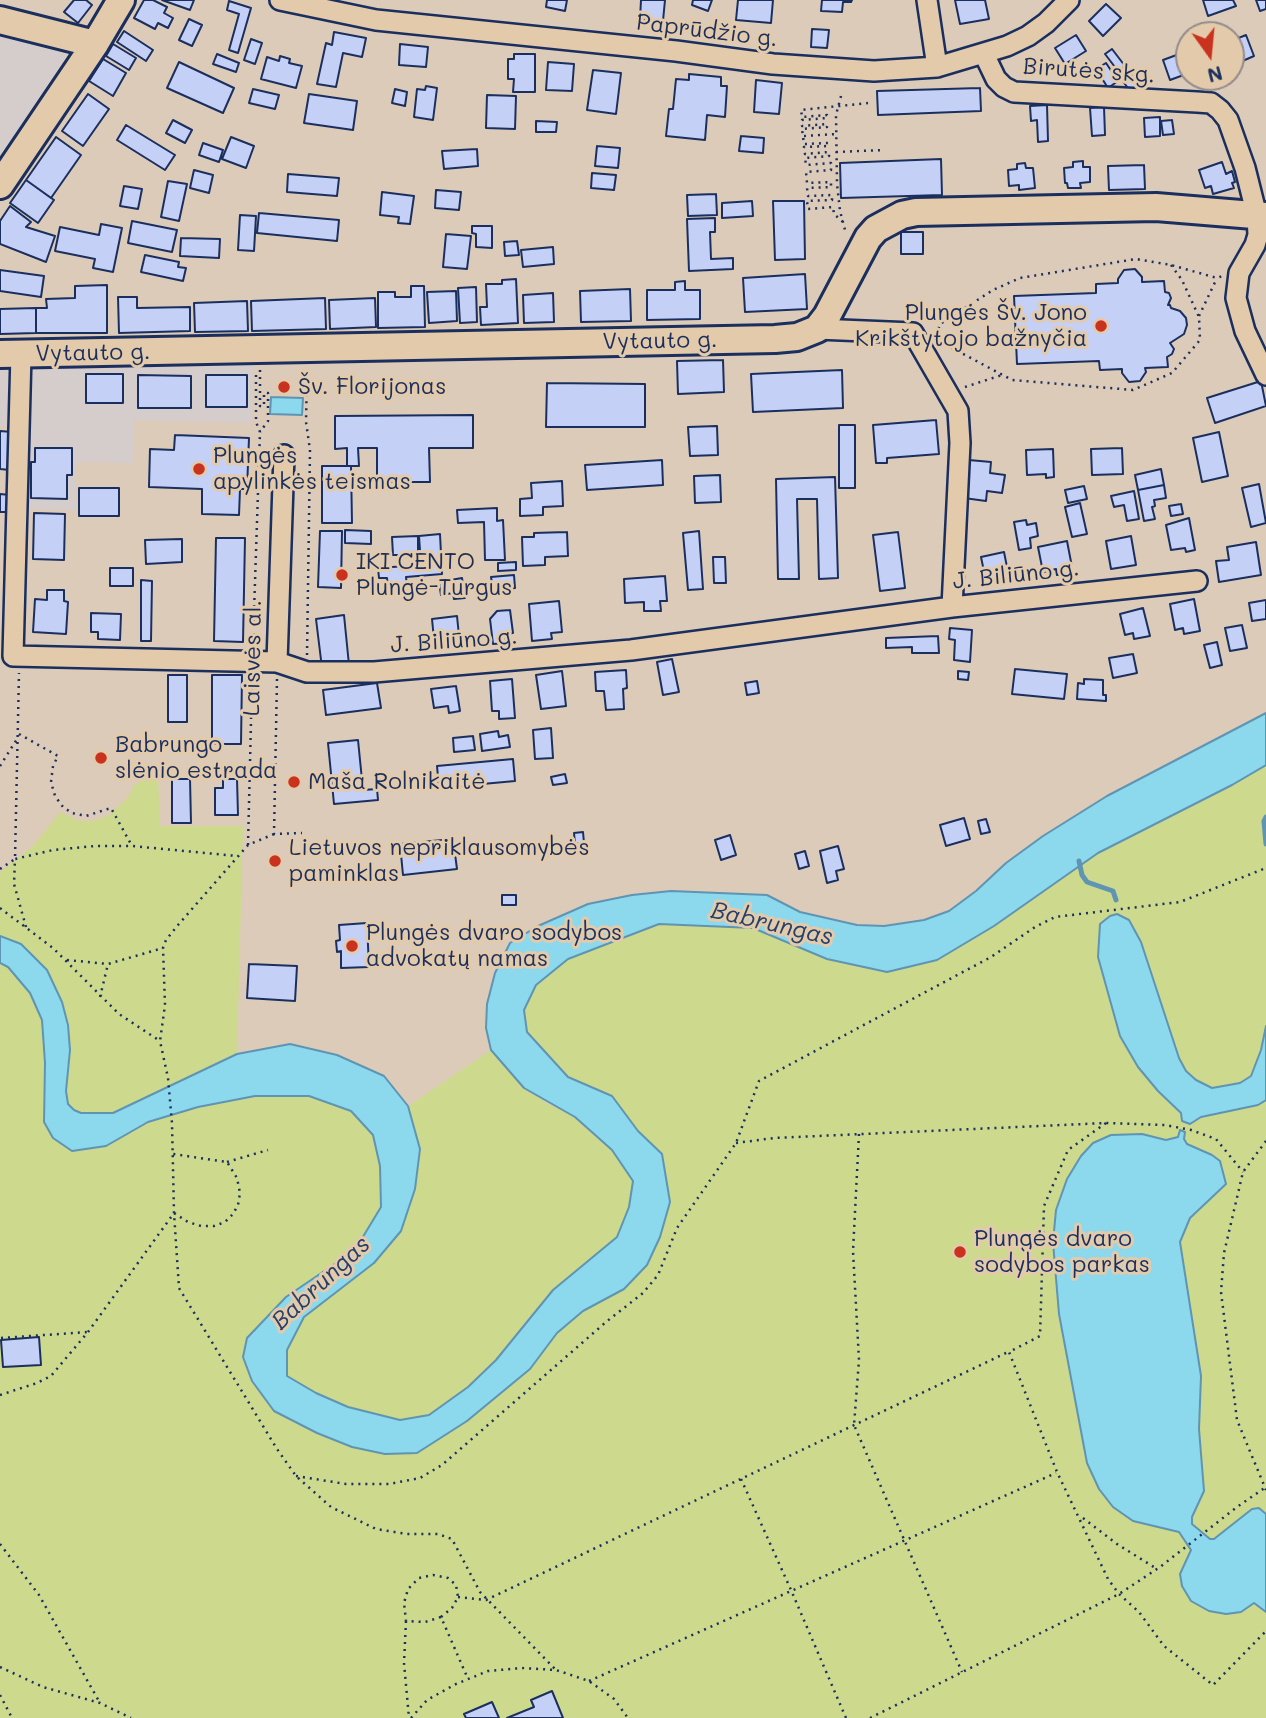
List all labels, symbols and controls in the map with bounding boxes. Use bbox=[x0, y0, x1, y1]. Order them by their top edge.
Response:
street label: Paprūdžio g. bbox=[635, 9, 779, 53]
north arrow bbox=[1175, 21, 1245, 91]
street label: Birutės skg. bbox=[1022, 53, 1156, 89]
text: N bbox=[1205, 61, 1225, 89]
place label: Plungės Šv. Jono Krikštytojo bažnyčia bbox=[855, 299, 1087, 353]
marker: Plungės Šv. Jono Krikštytojo bažnyčia bbox=[1093, 318, 1109, 334]
street label: Vytauto g. bbox=[602, 326, 718, 356]
street label: Vytauto g. bbox=[35, 338, 151, 368]
place label: Šv. Florijonas bbox=[298, 373, 446, 401]
marker: Šv. Florijonas bbox=[276, 379, 292, 395]
place label: Plungės apylinkės teismas bbox=[213, 442, 411, 496]
marker: Plungės apylinkės teismas bbox=[191, 461, 207, 477]
place label: IKI CENTO Plungė-Turgus bbox=[356, 548, 512, 602]
street label: J. Biliūno g. bbox=[951, 555, 1081, 595]
marker: IKI CENTO Plungė-Turgus bbox=[334, 567, 350, 583]
street label: Laisvės al. bbox=[238, 600, 268, 716]
street label: J. Biliūno g. bbox=[389, 623, 519, 659]
place label: Babrungo slėnio estrada bbox=[115, 731, 277, 785]
marker: Babrungo slėnio estrada bbox=[93, 750, 109, 766]
place label: Maša Rolnikaitė bbox=[308, 768, 485, 796]
marker: Maša Rolnikaitė bbox=[286, 774, 302, 790]
place label: Lietuvos nepriklausomybės paminklas bbox=[289, 834, 590, 888]
marker: Lietuvos nepriklausomybės paminklas bbox=[267, 853, 283, 869]
water label: Babrungas bbox=[708, 896, 836, 952]
place label: Plungės dvaro sodybos advokatų namas bbox=[366, 919, 622, 973]
marker: Plungės dvaro sodybos advokatų namas bbox=[344, 938, 360, 954]
place label: Plungės dvaro sodybos parkas bbox=[974, 1225, 1150, 1279]
water label: Babrungas bbox=[266, 1230, 376, 1336]
marker: Plungės dvaro sodybos parkas bbox=[952, 1244, 968, 1260]

